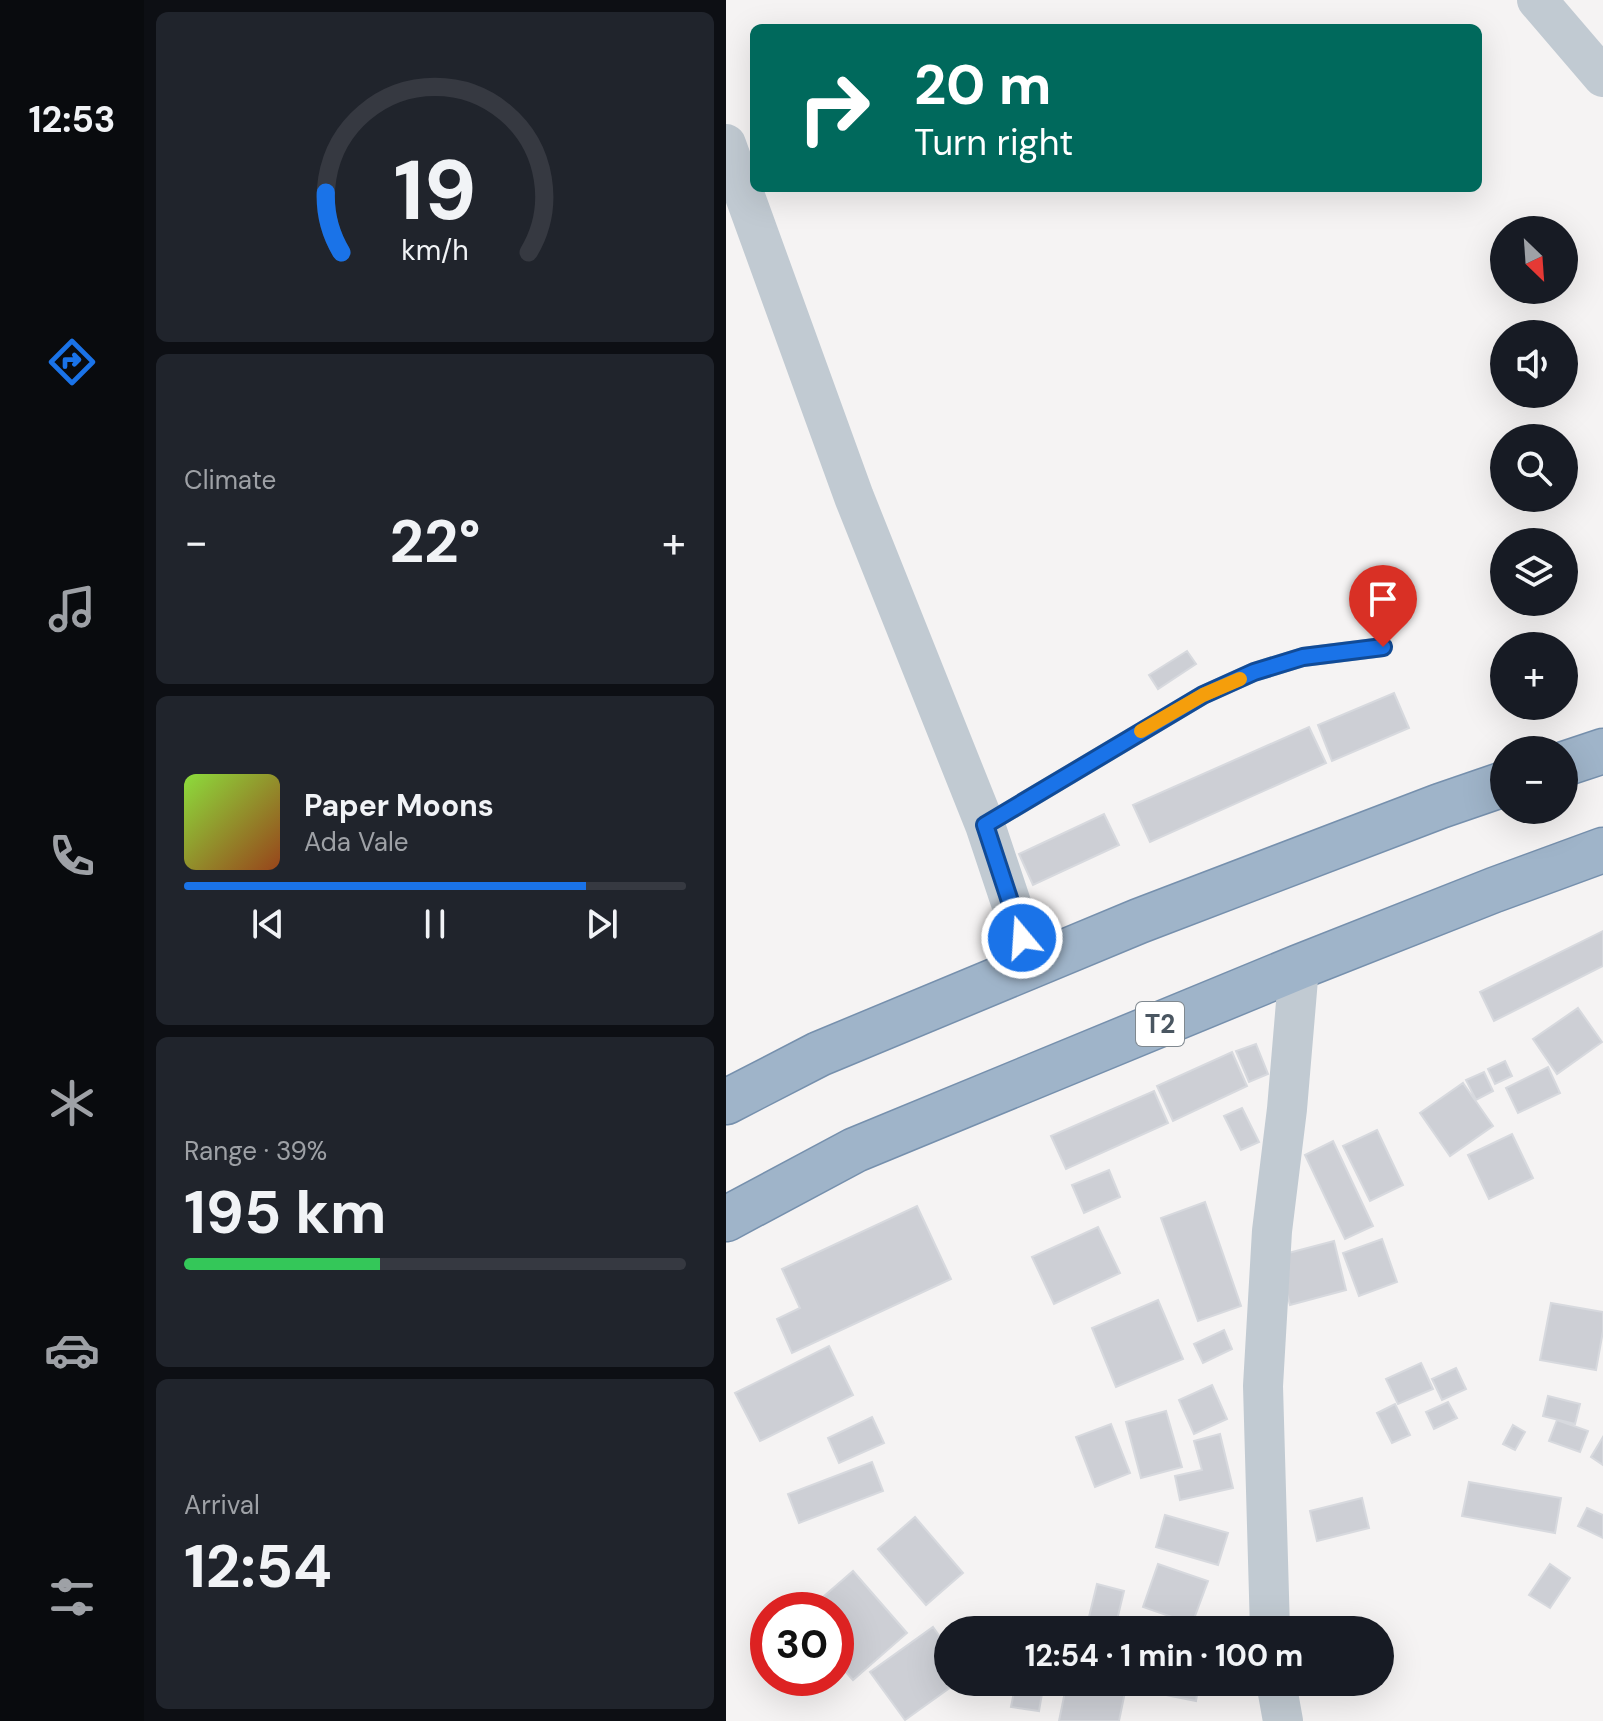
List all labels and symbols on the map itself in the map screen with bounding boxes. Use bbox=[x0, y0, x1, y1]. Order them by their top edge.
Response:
north arrow bbox=[1490, 216, 1578, 304]
pin bbox=[1349, 565, 1417, 647]
position arrow bbox=[980, 896, 1064, 980]
road number: T2 bbox=[1136, 1002, 1184, 1046]
speed limit sign: 30 bbox=[750, 1592, 854, 1696]

